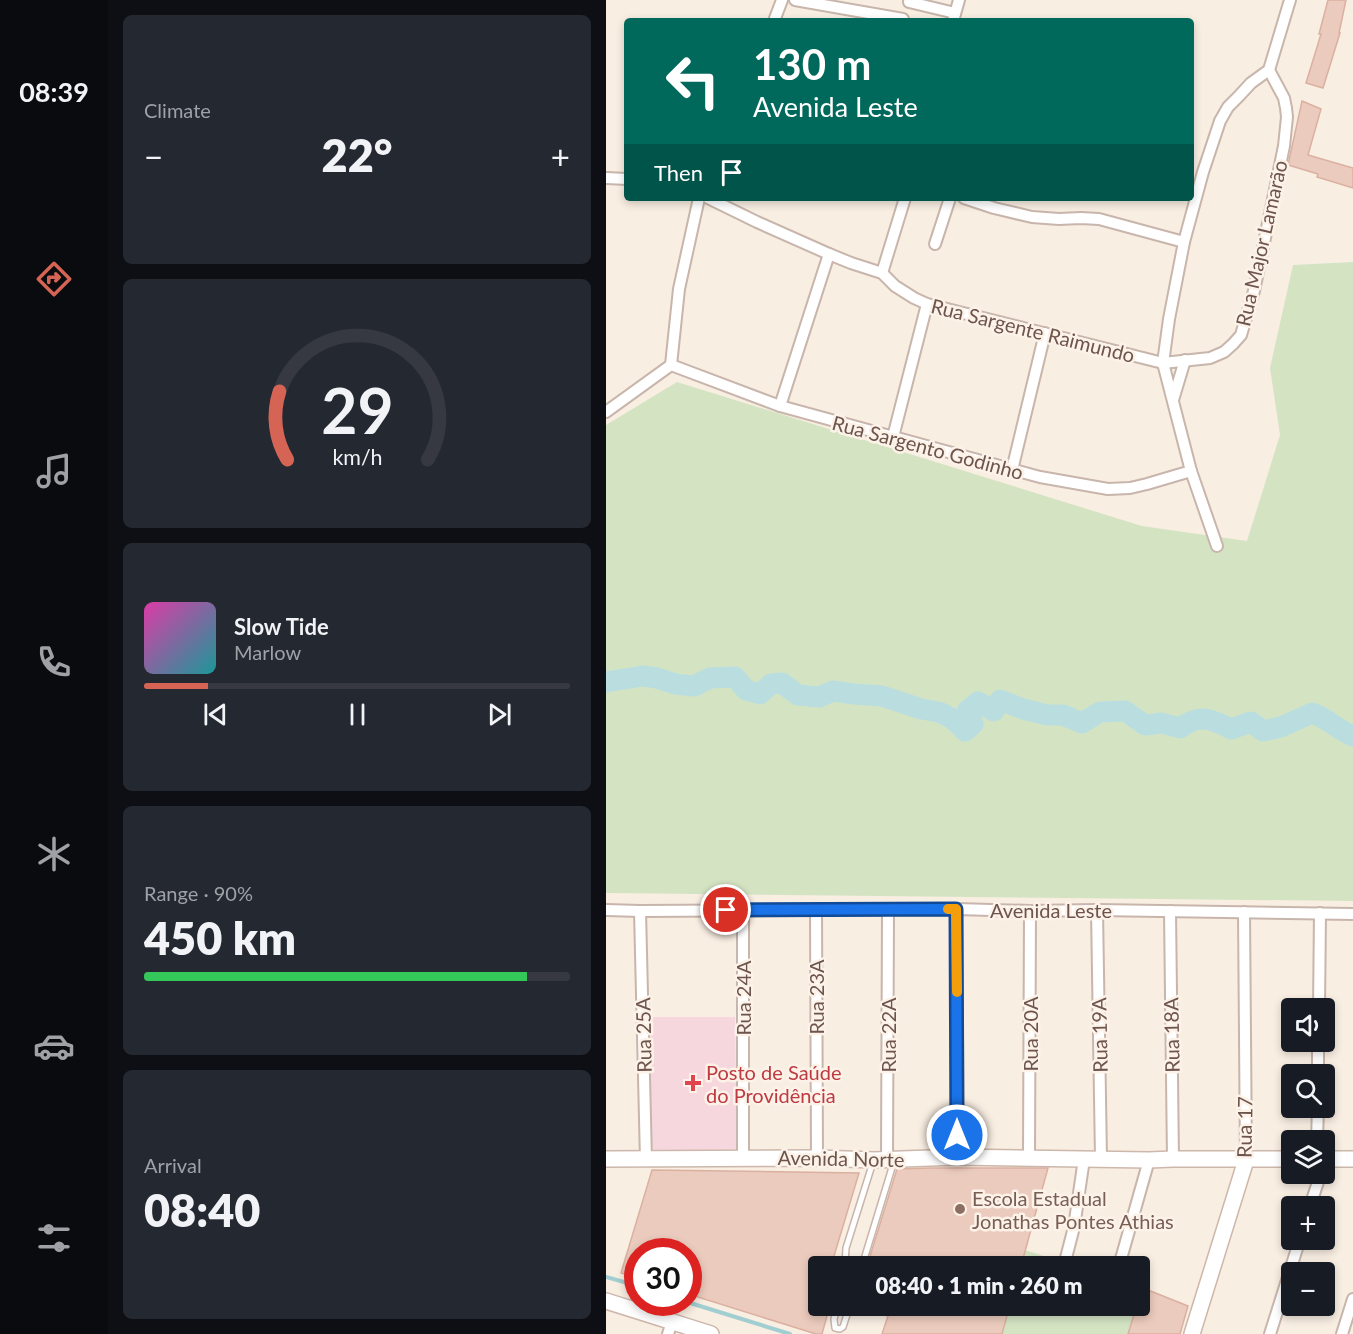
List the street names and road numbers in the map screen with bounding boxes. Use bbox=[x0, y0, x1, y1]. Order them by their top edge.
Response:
street label: Rua Major Lamarão bbox=[1230, 158, 1292, 328]
street label: Rua Sargente Raimundo bbox=[929, 293, 1137, 367]
street label: Rua Sargento Godinho bbox=[830, 410, 1026, 484]
street label: Avenida Leste bbox=[990, 898, 1112, 922]
street label: Rua 23A bbox=[804, 959, 828, 1035]
street label: Rua 24A bbox=[731, 960, 755, 1036]
street label: Rua 20A bbox=[1018, 996, 1042, 1072]
street label: Rua 25A bbox=[630, 997, 656, 1073]
street label: Rua 22A bbox=[876, 997, 900, 1073]
street label: Rua 19A bbox=[1086, 997, 1112, 1073]
street label: Rua 18A bbox=[1158, 997, 1184, 1073]
street label: Rua 17 bbox=[1231, 1096, 1257, 1158]
street label: Avenida Norte bbox=[777, 1145, 905, 1171]

